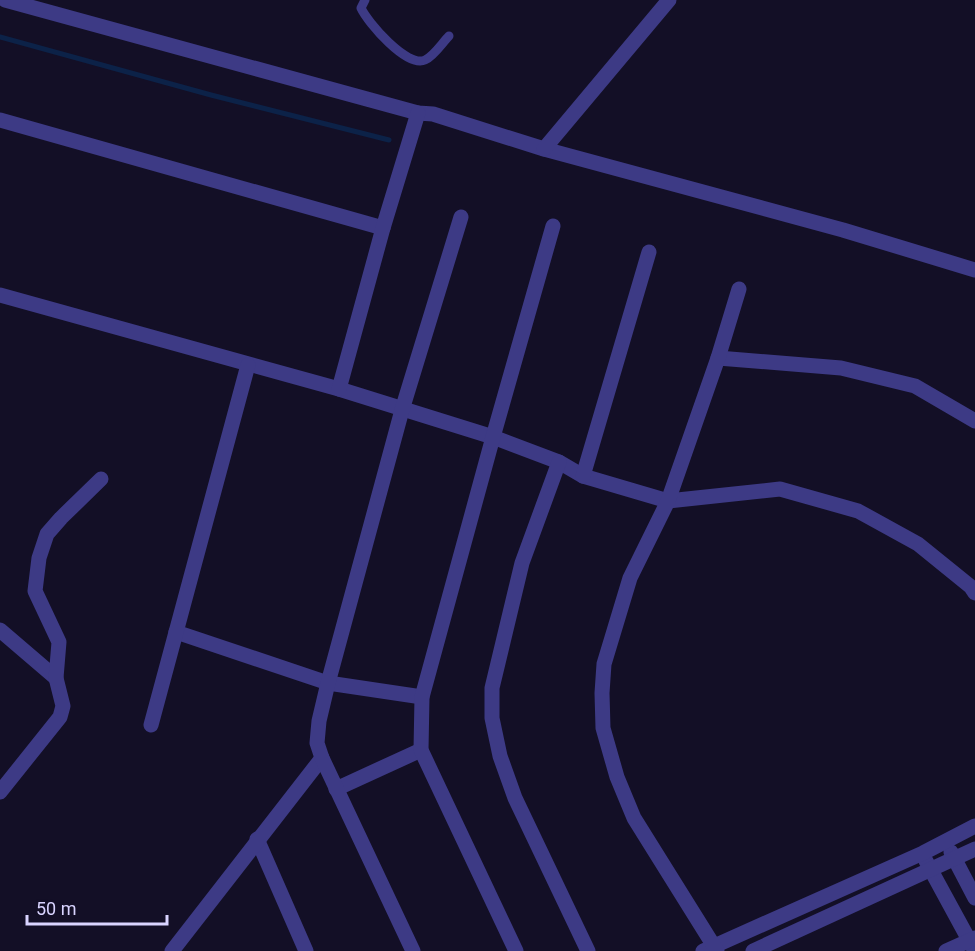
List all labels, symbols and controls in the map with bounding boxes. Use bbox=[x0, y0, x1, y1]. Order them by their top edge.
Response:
scale bar bbox=[27, 888, 166, 926]
text: 50 m bbox=[36, 898, 76, 919]

